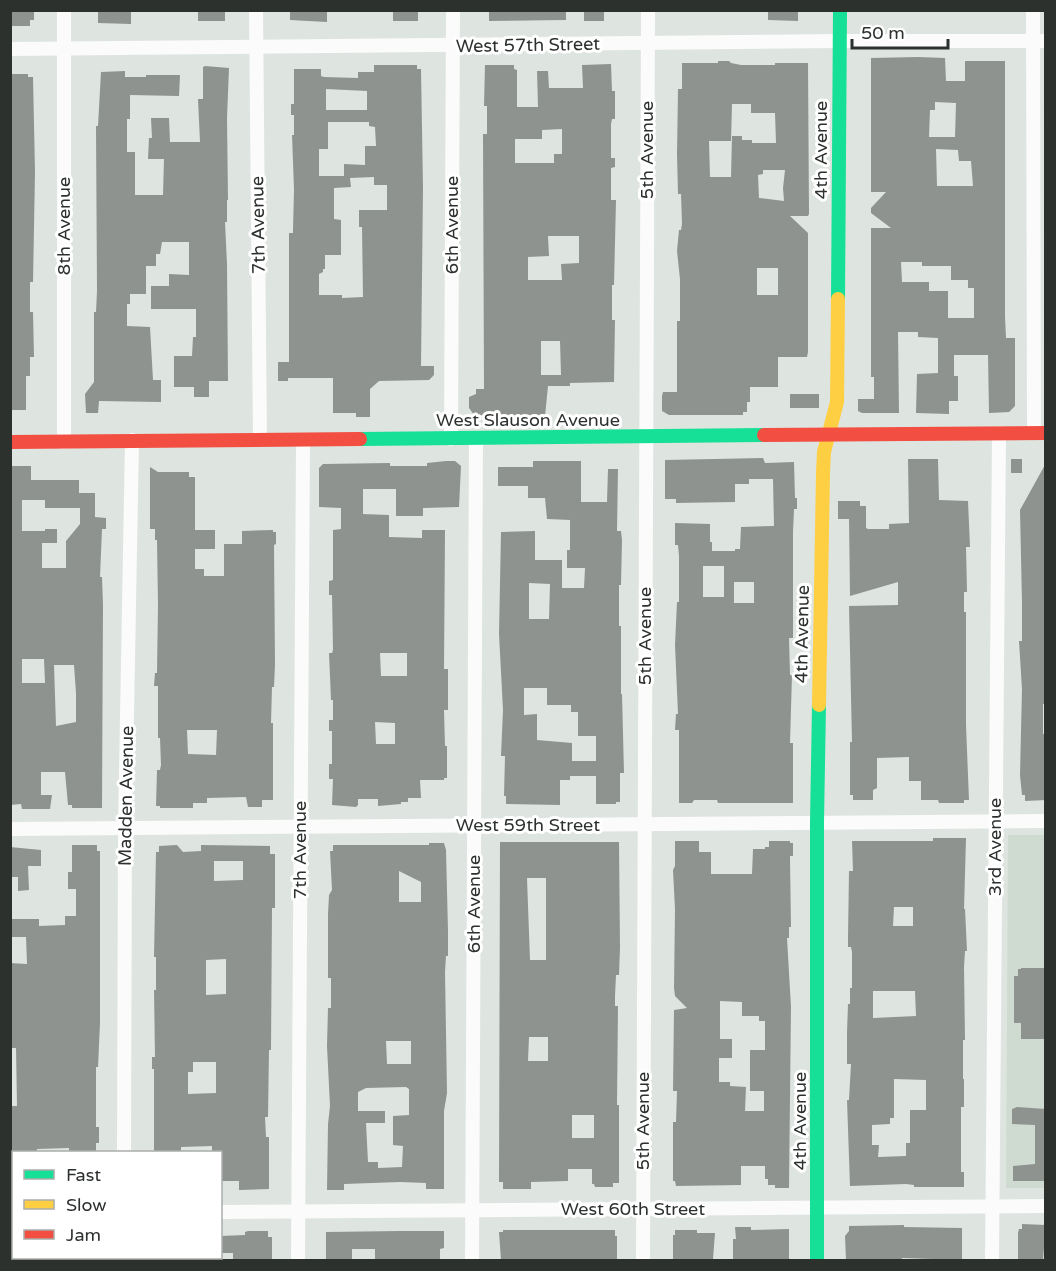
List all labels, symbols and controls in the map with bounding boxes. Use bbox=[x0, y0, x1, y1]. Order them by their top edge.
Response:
scale bar bbox=[852, 12, 948, 50]
text: 50 m bbox=[861, 22, 905, 44]
street label: West 57th Street bbox=[456, 33, 600, 57]
street label: 5th Avenue bbox=[636, 101, 658, 199]
street label: 4th Avenue bbox=[810, 101, 832, 199]
street label: 7th Avenue bbox=[246, 176, 270, 274]
street label: 6th Avenue bbox=[441, 176, 463, 274]
street label: 8th Avenue bbox=[53, 177, 75, 275]
street label: West Slauson Avenue bbox=[436, 409, 620, 431]
street label: 4th Avenue bbox=[790, 585, 814, 683]
street label: 5th Avenue bbox=[634, 587, 656, 685]
street label: Madden Avenue bbox=[114, 726, 138, 866]
street label: 3rd Avenue bbox=[984, 798, 1006, 896]
street label: 7th Avenue bbox=[289, 801, 311, 899]
street label: West 59th Street bbox=[456, 814, 600, 836]
street label: 6th Avenue bbox=[463, 855, 485, 953]
street label: 5th Avenue bbox=[632, 1072, 654, 1170]
street label: 4th Avenue bbox=[789, 1072, 811, 1170]
legend bbox=[12, 1151, 222, 1259]
text: Fast bbox=[66, 1164, 101, 1186]
text: Slow bbox=[66, 1194, 107, 1216]
street label: West 60th Street bbox=[561, 1198, 705, 1220]
text: Jam bbox=[66, 1224, 101, 1246]

